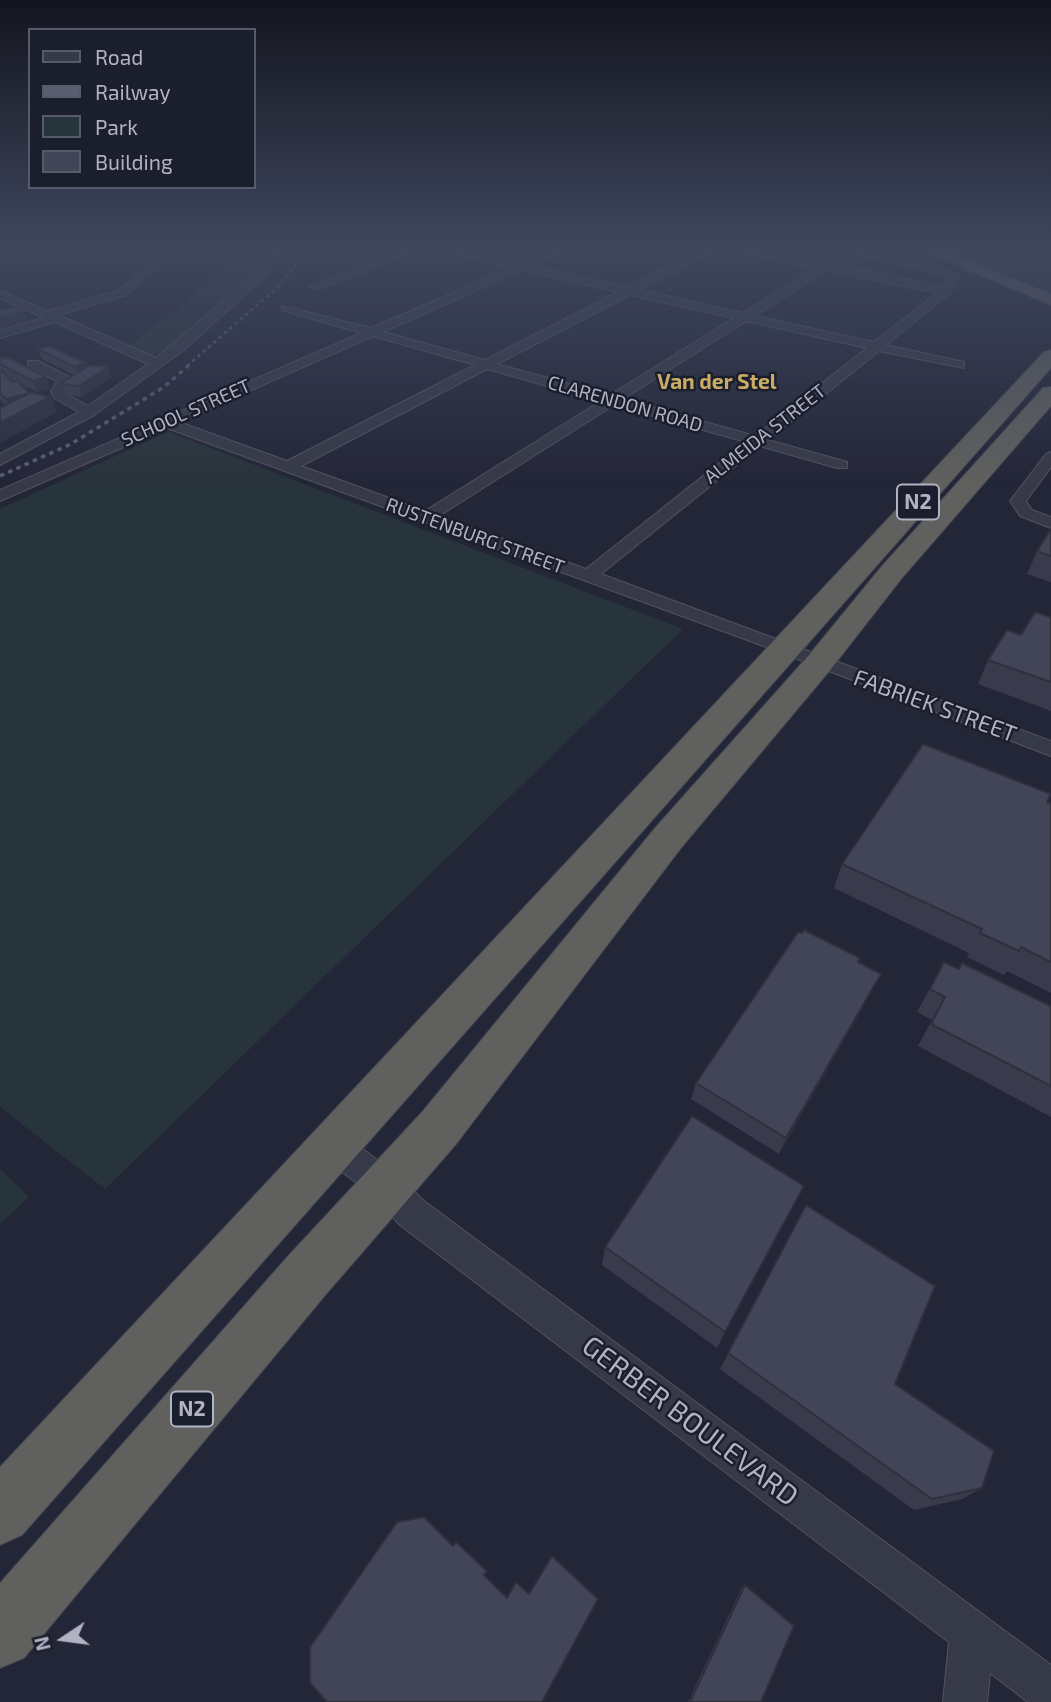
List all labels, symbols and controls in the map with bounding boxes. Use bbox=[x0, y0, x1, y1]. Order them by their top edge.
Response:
legend bbox=[28, 28, 256, 189]
text: Road bbox=[95, 44, 143, 69]
text: Railway bbox=[95, 79, 171, 104]
text: Park bbox=[95, 114, 138, 139]
text: Building bbox=[95, 149, 173, 174]
district label: Van der Stel bbox=[657, 369, 777, 395]
street label: CLARENDON ROAD bbox=[545, 371, 705, 437]
street label: SCHOOL STREET bbox=[118, 374, 254, 452]
street label: ALMEIDA STREET bbox=[700, 379, 830, 489]
road number: N2 bbox=[897, 484, 939, 520]
street label: RUSTENBURG STREET bbox=[383, 493, 567, 579]
street label: FABRIEK STREET bbox=[850, 664, 1020, 748]
street label: GERBER BOULEVARD bbox=[576, 1329, 804, 1513]
road number: N2 bbox=[171, 1392, 213, 1426]
north arrow bbox=[28, 1604, 98, 1674]
text: N bbox=[29, 1635, 55, 1653]

